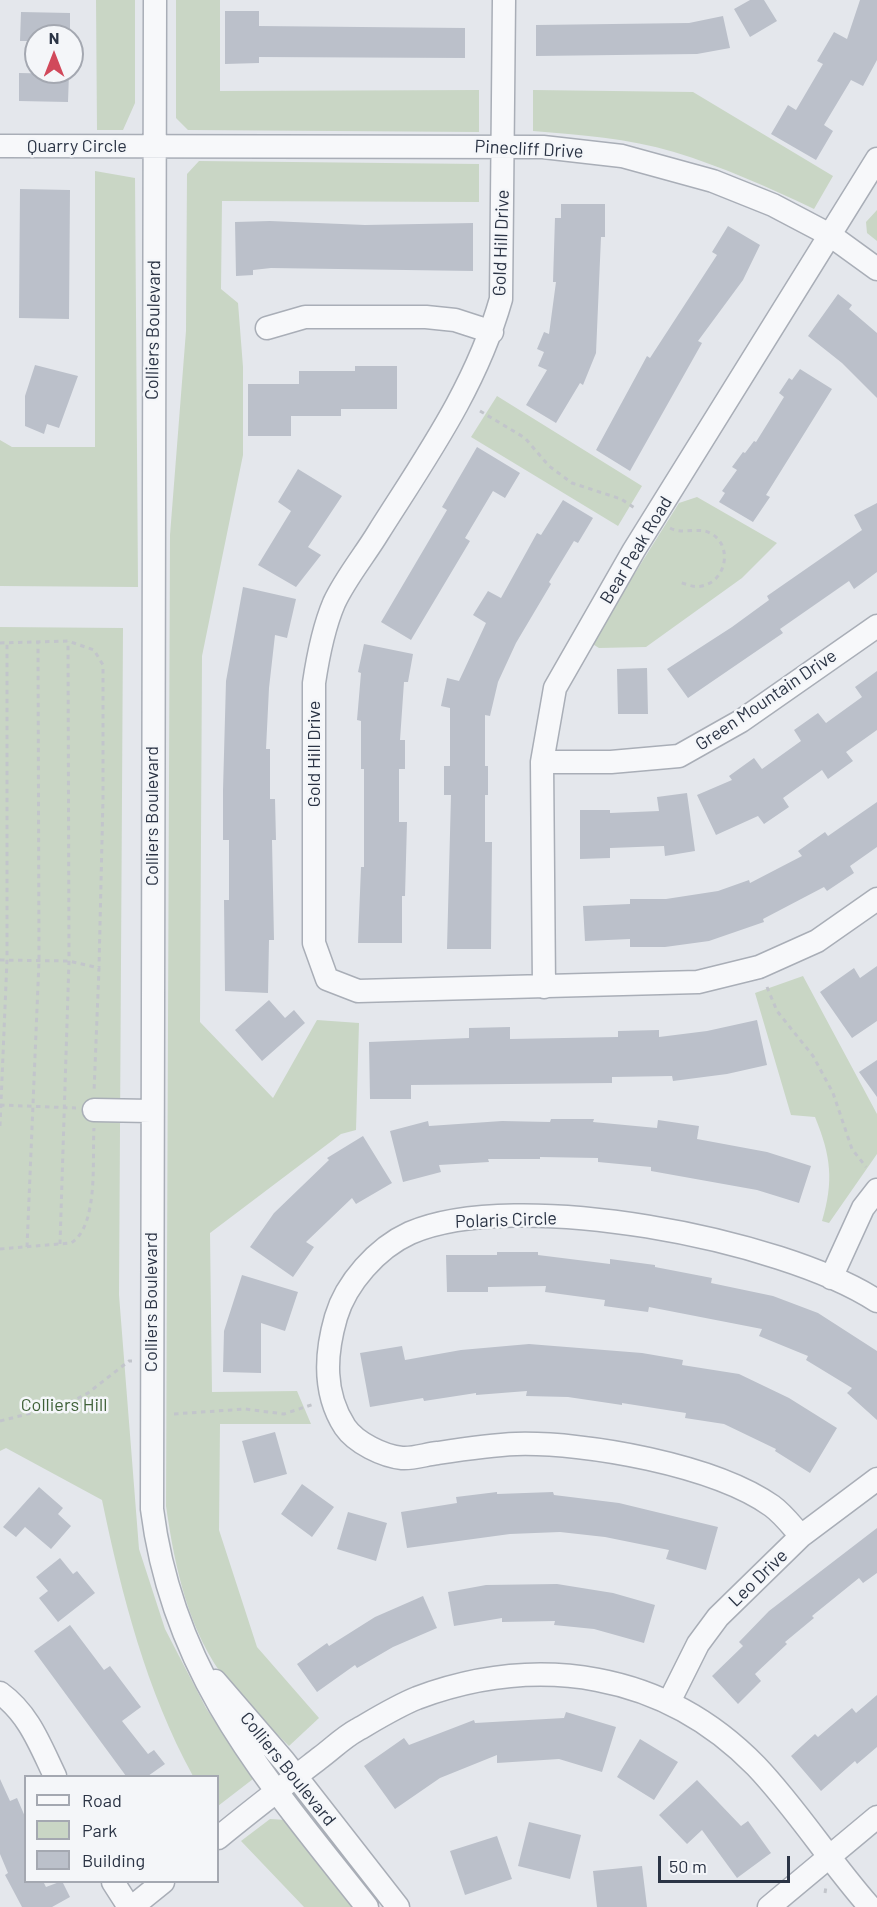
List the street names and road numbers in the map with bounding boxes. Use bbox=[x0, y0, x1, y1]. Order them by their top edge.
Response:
street label: Quarry Circle bbox=[27, 135, 127, 157]
street label: Pinecliff Drive bbox=[474, 135, 584, 163]
street label: Gold Hill Drive bbox=[488, 189, 514, 297]
street label: Colliers Boulevard bbox=[141, 260, 165, 400]
street label: Bear Peak Road bbox=[595, 492, 677, 608]
street label: Green Mountain Drive bbox=[691, 645, 841, 755]
street label: Gold Hill Drive bbox=[303, 701, 325, 807]
street label: Colliers Boulevard bbox=[141, 746, 163, 886]
street label: Polaris Circle bbox=[455, 1207, 557, 1233]
street label: Colliers Boulevard bbox=[140, 1232, 162, 1372]
street label: Leo Drive bbox=[724, 1545, 792, 1611]
street label: Colliers Boulevard bbox=[236, 1708, 340, 1830]

